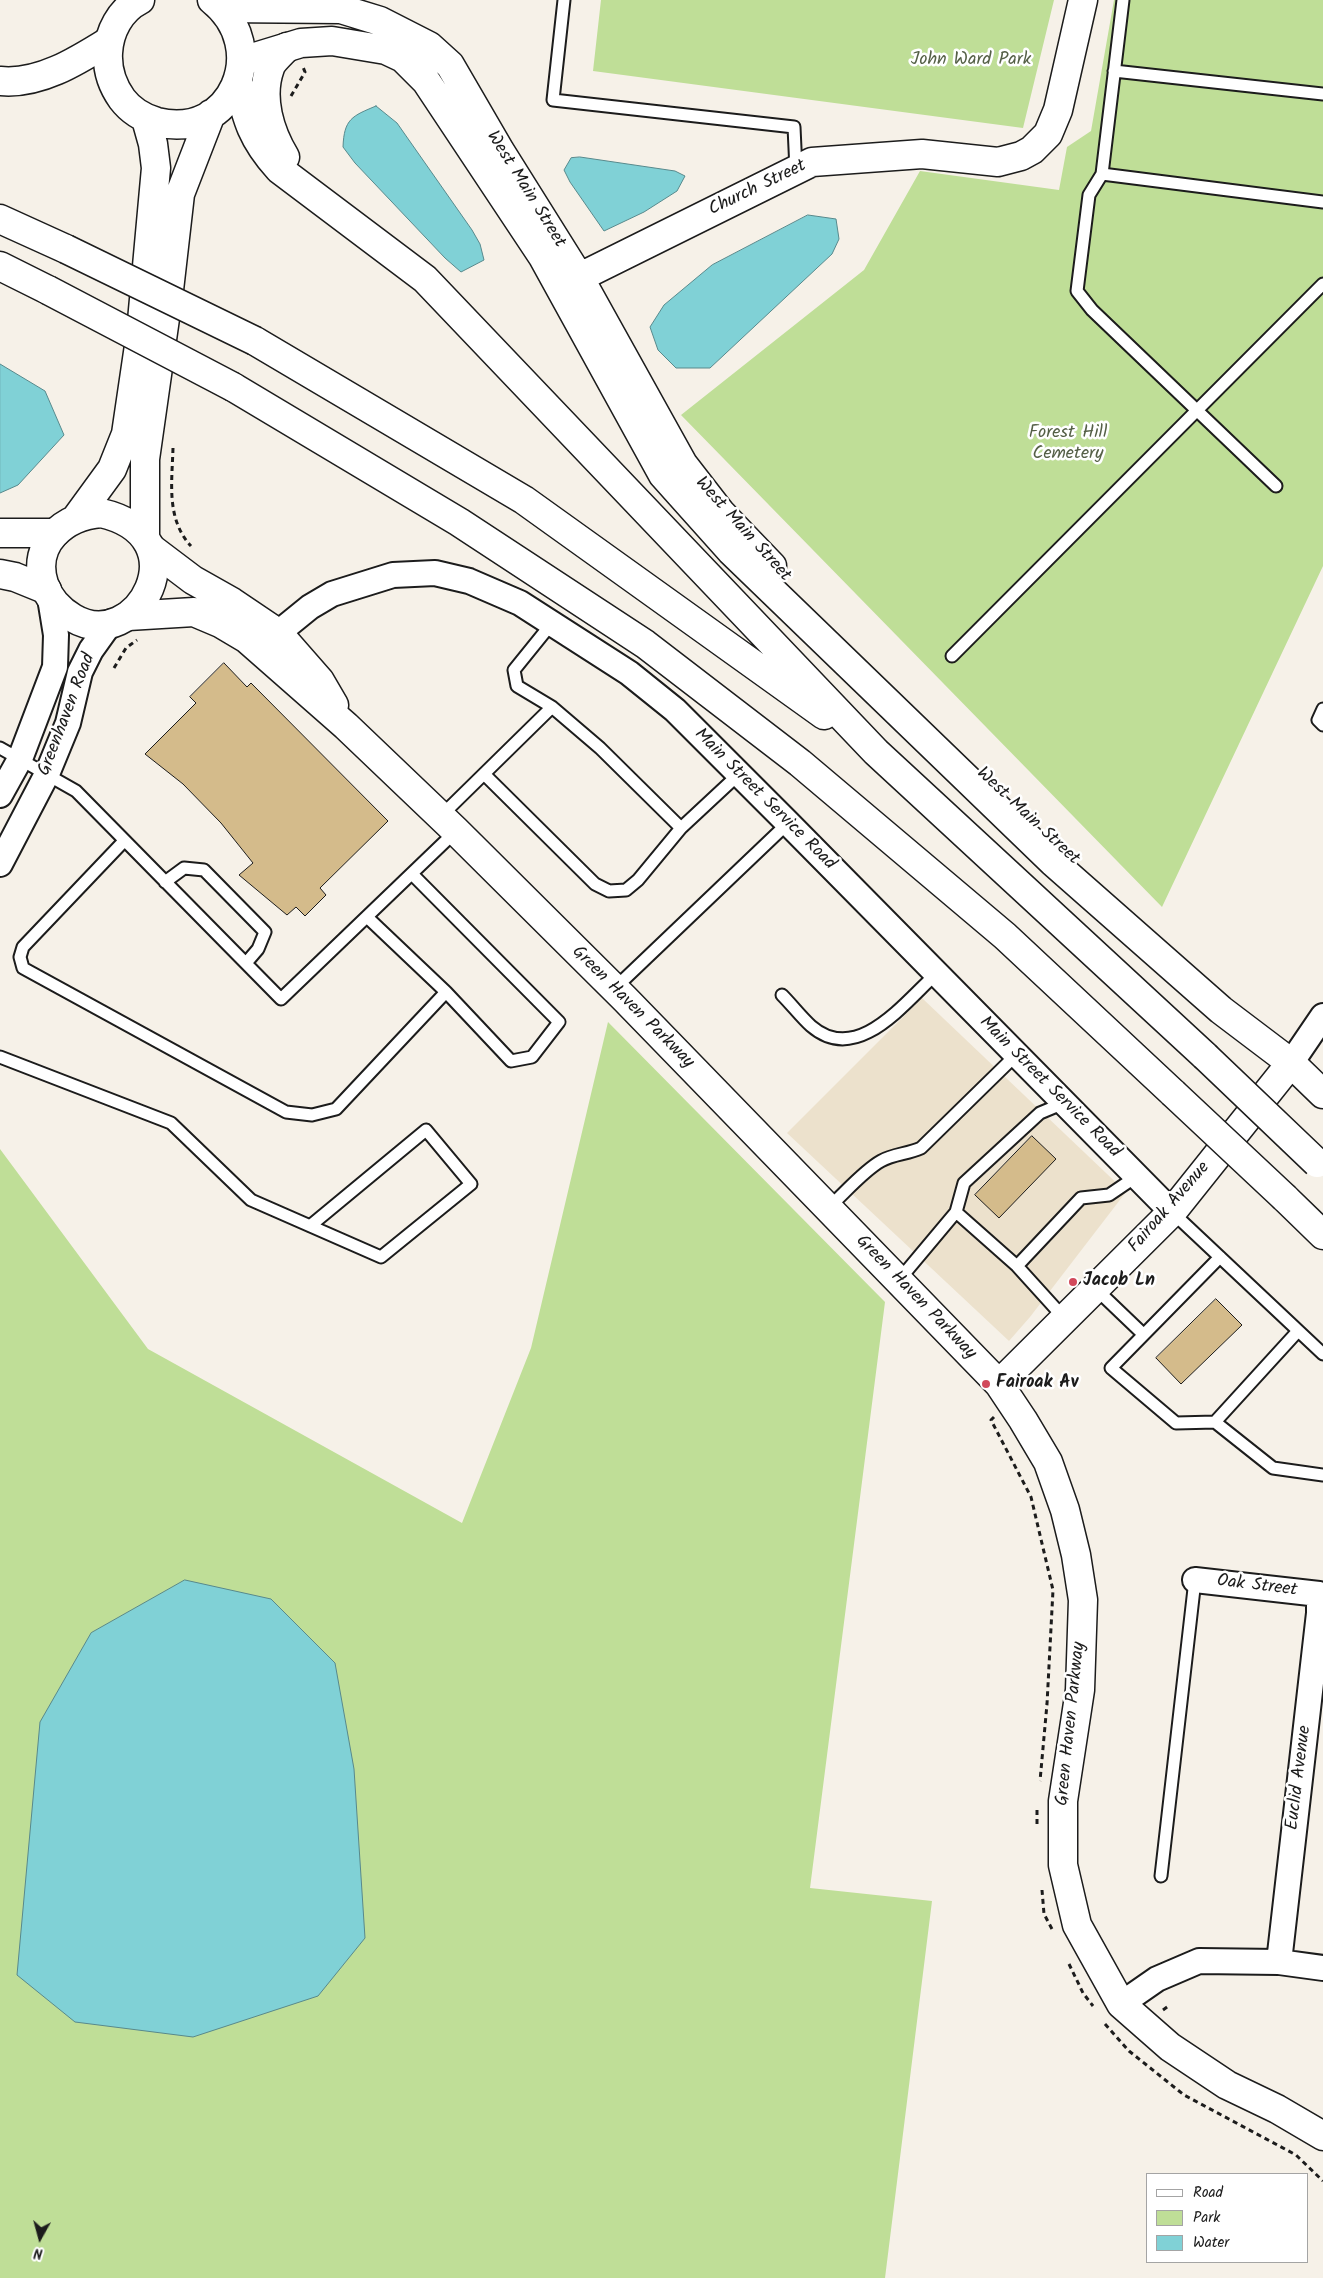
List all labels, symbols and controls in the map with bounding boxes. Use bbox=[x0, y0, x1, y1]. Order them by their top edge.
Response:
park label: John Ward Park bbox=[911, 50, 1031, 72]
street label: West Main Street bbox=[480, 128, 570, 252]
street label: Church Street bbox=[706, 156, 810, 222]
park label: Forest Hill Cemetery bbox=[1029, 423, 1107, 466]
street label: West Main Street bbox=[689, 473, 795, 587]
street label: Greenhaven Road bbox=[35, 651, 101, 779]
street label: Main Street Service Road bbox=[689, 725, 839, 875]
street label: West Main Street bbox=[971, 764, 1083, 870]
street label: Green Haven Parkway bbox=[566, 942, 698, 1074]
street label: Main Street Service Road bbox=[974, 1013, 1124, 1163]
street label: Fairoak Avenue bbox=[1125, 1158, 1215, 1258]
street label: Green Haven Parkway bbox=[850, 1231, 980, 1365]
place label: Jacob Ln bbox=[1083, 1271, 1155, 1293]
marker: Jacob Ln bbox=[1067, 1276, 1079, 1288]
place label: Fairoak Av bbox=[996, 1373, 1078, 1395]
marker: Fairoak Av bbox=[980, 1378, 992, 1390]
street label: Oak Street bbox=[1216, 1571, 1298, 1603]
street label: Green Haven Parkway bbox=[1053, 1641, 1091, 1807]
street label: Euclid Avenue bbox=[1283, 1725, 1317, 1831]
legend bbox=[1146, 2173, 1308, 2263]
text: Road bbox=[1193, 2181, 1223, 2205]
text: Park bbox=[1193, 2206, 1220, 2230]
north arrow bbox=[15, 2213, 65, 2263]
text: Water bbox=[1193, 2231, 1229, 2255]
text: N bbox=[32, 2241, 44, 2264]

